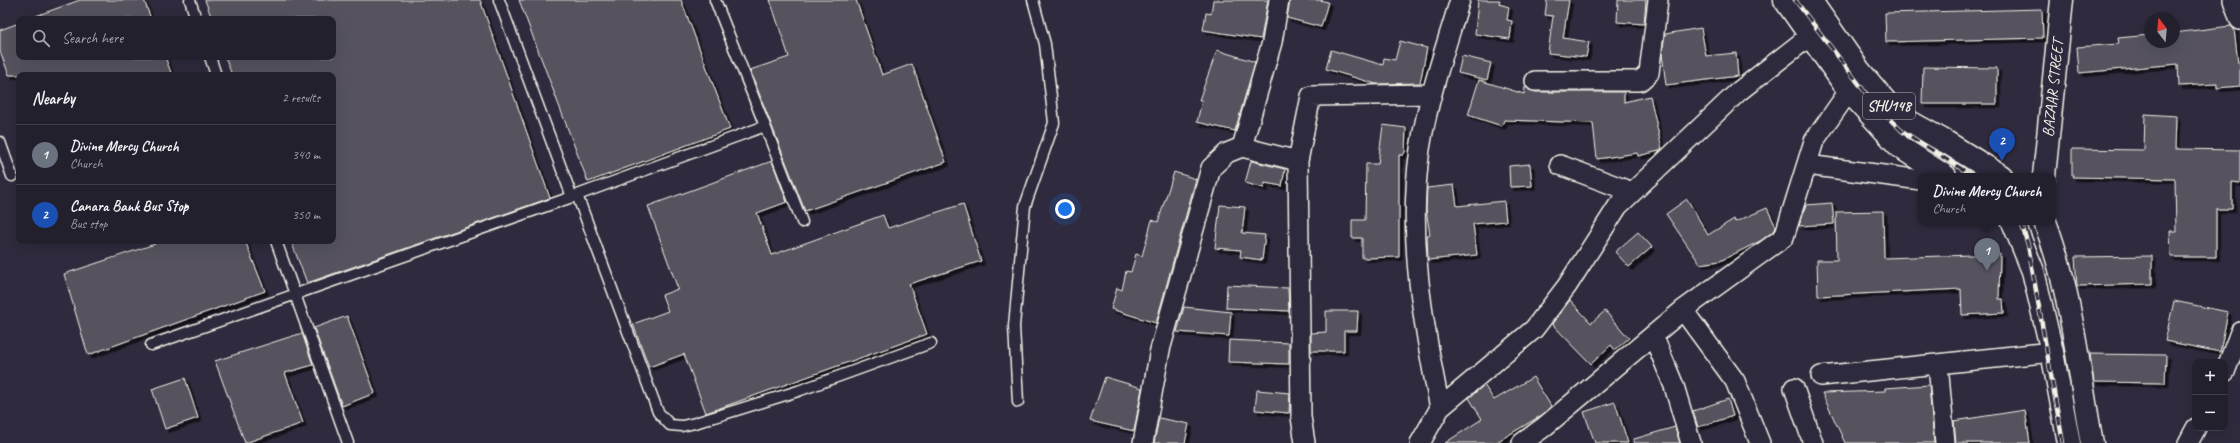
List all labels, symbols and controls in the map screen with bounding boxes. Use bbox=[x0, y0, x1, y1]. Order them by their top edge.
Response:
north arrow bbox=[2144, 12, 2180, 48]
search box bbox=[16, 16, 336, 60]
icon: search bbox=[30, 27, 52, 49]
text: Search here bbox=[62, 29, 123, 48]
street label: BAZAAR STREET bbox=[2038, 34, 2068, 138]
text: Nearby bbox=[32, 88, 75, 109]
text: 2 results bbox=[282, 90, 320, 106]
road number: SHU148 bbox=[1863, 93, 1915, 119]
pin: 2 bbox=[1989, 128, 2015, 161]
text: Divine Mercy Church bbox=[70, 137, 179, 156]
text: 1 bbox=[42, 147, 48, 163]
text: 340 m bbox=[292, 147, 320, 163]
text: Church bbox=[70, 156, 103, 172]
popup bbox=[1918, 173, 2056, 225]
text: Divine Mercy Church bbox=[1933, 182, 2041, 201]
text: Canara Bank Bus Stop bbox=[70, 197, 188, 216]
your location bbox=[1055, 199, 1075, 219]
text: Church bbox=[1933, 201, 1965, 217]
text: 2 bbox=[42, 207, 48, 223]
text: 350 m bbox=[292, 207, 320, 223]
text: Bus stop bbox=[70, 216, 107, 232]
pin: 1 bbox=[1974, 238, 2000, 271]
map controls bbox=[2192, 359, 2228, 431]
button: + bbox=[2192, 359, 2228, 395]
button: − bbox=[2192, 395, 2228, 431]

